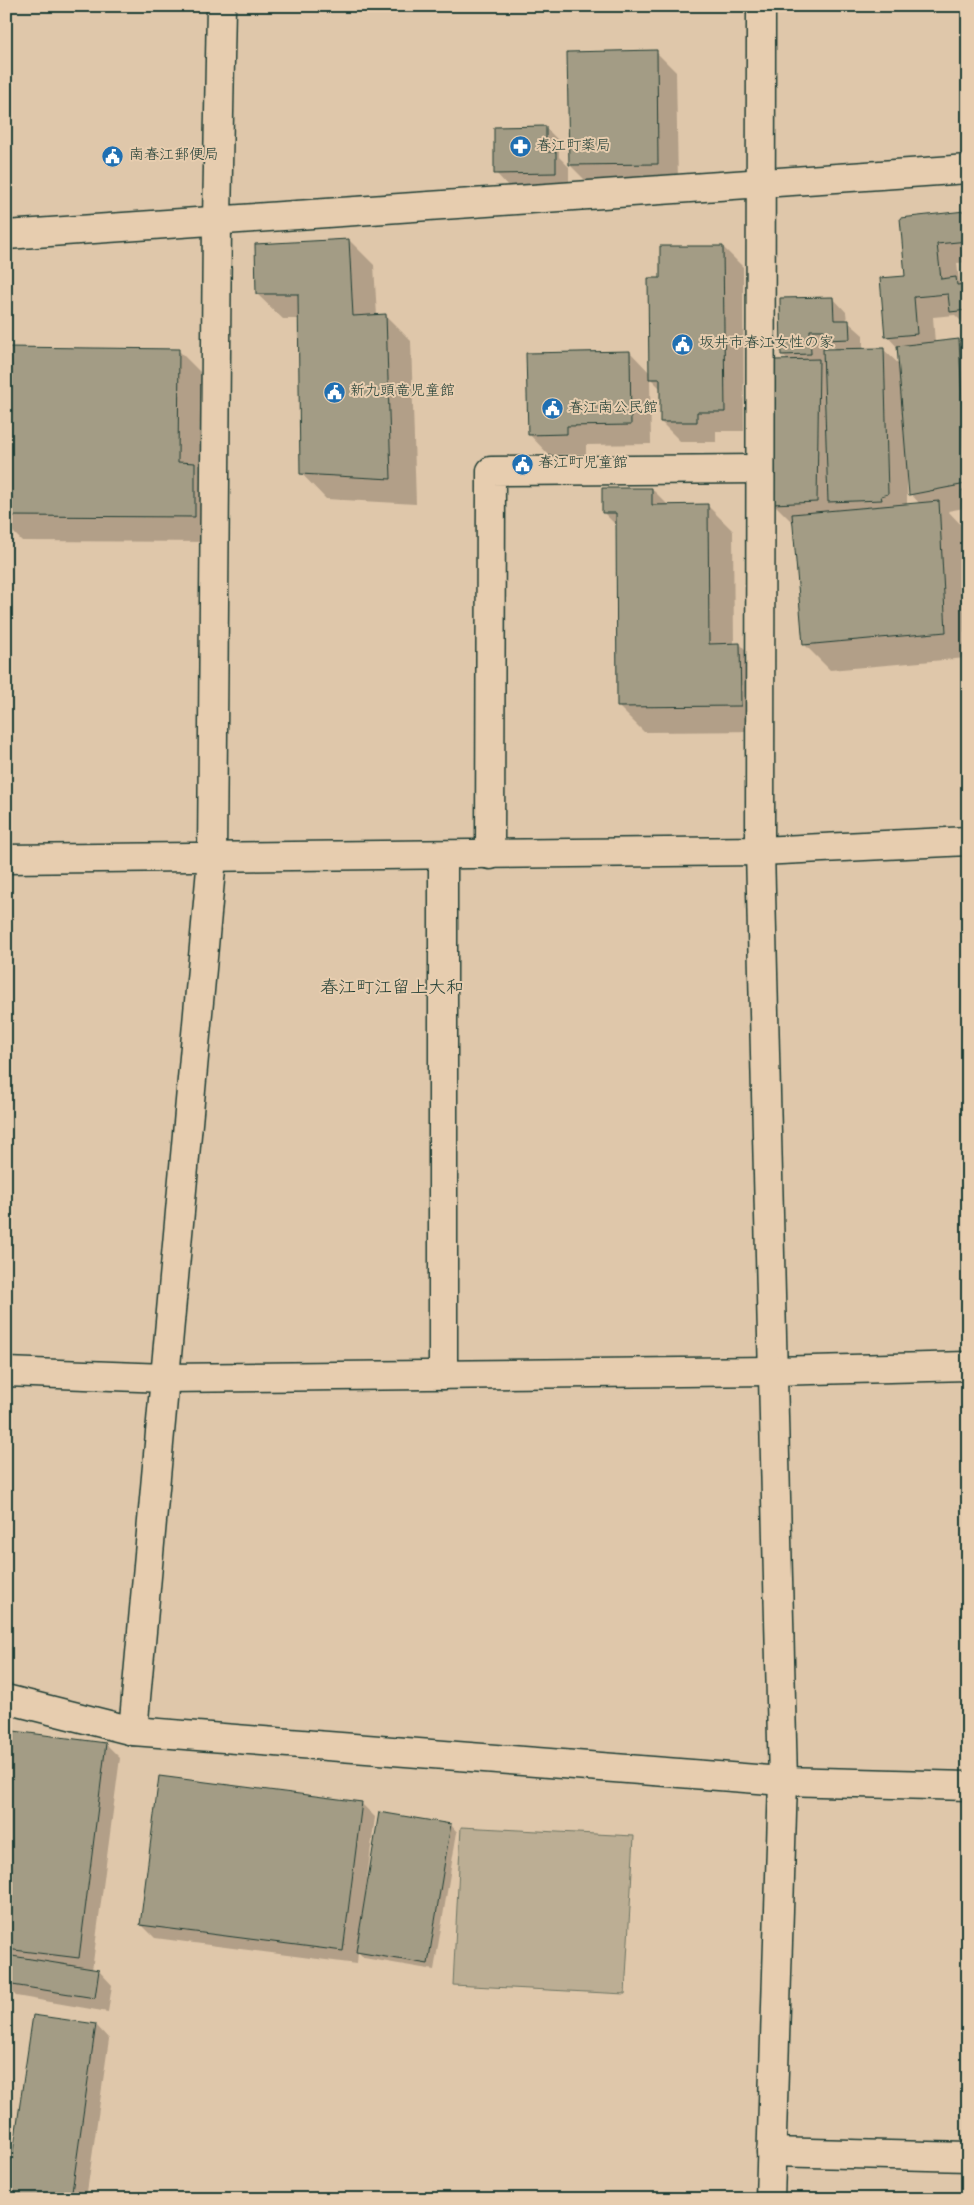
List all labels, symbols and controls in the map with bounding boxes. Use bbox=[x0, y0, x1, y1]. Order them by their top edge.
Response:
pharmacy icon: 春江町薬局 bbox=[508, 135, 532, 159]
place label: 春江町薬局 bbox=[536, 137, 611, 156]
public building icon: 南春江郵便局 bbox=[101, 144, 125, 168]
place label: 南春江郵便局 bbox=[129, 146, 219, 165]
public building icon: 坂井市春江女性の家 bbox=[671, 332, 695, 356]
place label: 坂井市春江女性の家 bbox=[699, 334, 834, 353]
public building icon: 新九頭竜児童館 bbox=[322, 380, 346, 404]
place label: 新九頭竜児童館 bbox=[350, 382, 455, 401]
public building icon: 春江南公民館 bbox=[540, 397, 564, 421]
place label: 春江南公民館 bbox=[568, 399, 658, 418]
public building icon: 春江町児童館 bbox=[510, 452, 534, 476]
place label: 春江町児童館 bbox=[538, 454, 628, 473]
district label: 春江町江留上大和 bbox=[320, 978, 464, 1000]

